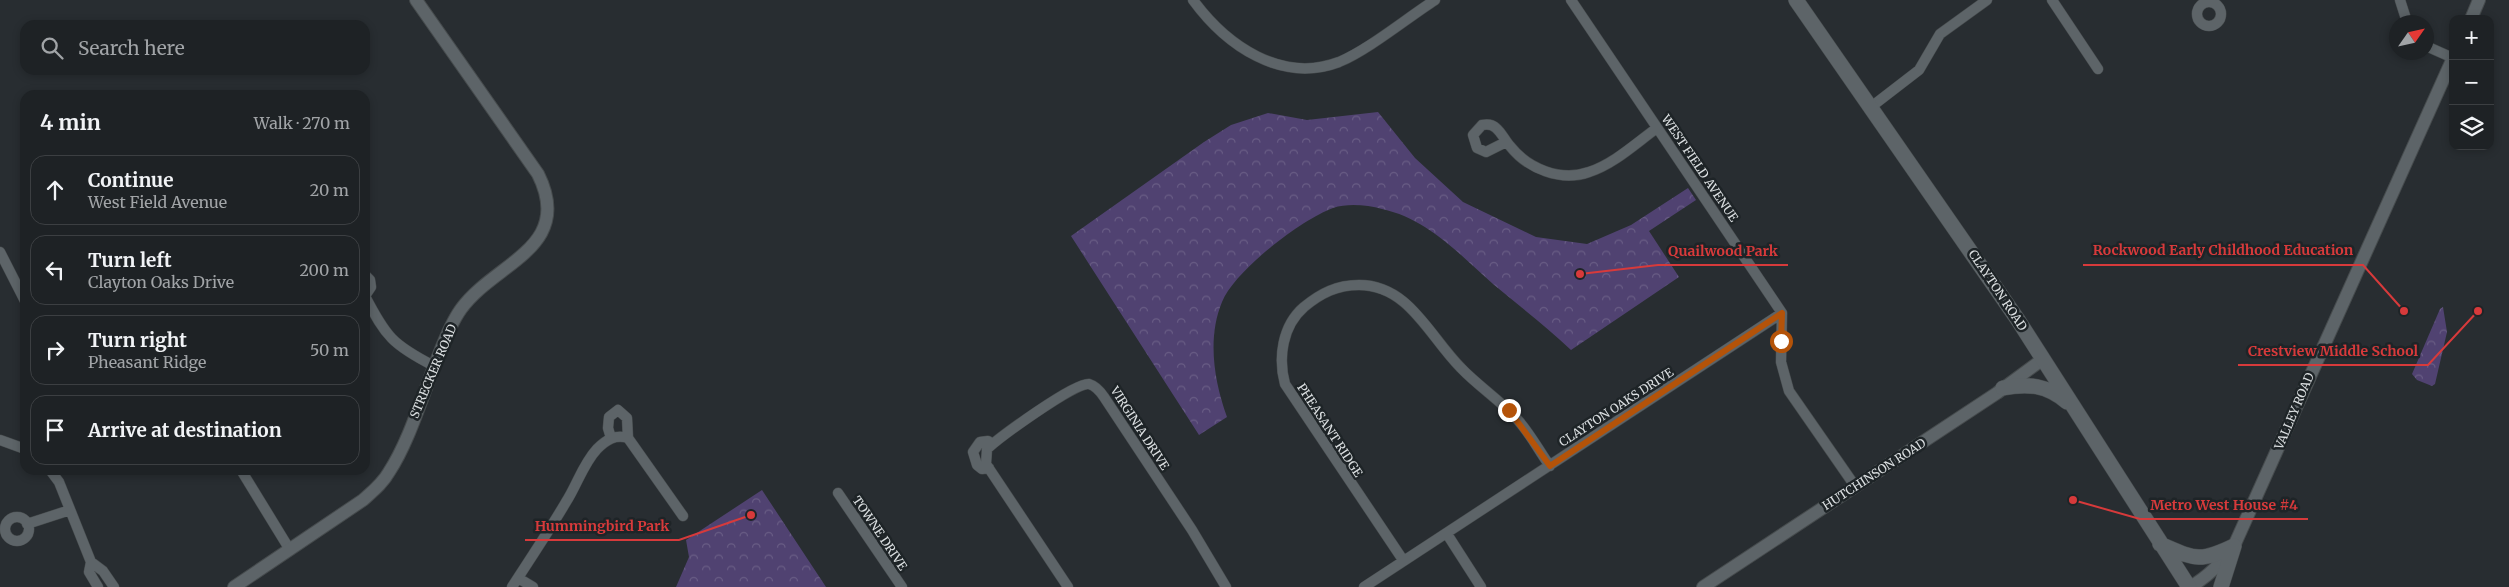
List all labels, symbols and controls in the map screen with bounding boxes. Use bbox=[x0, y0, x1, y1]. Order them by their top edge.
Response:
north arrow bbox=[2389, 15, 2434, 60]
map controls bbox=[2449, 15, 2494, 150]
button: + bbox=[2449, 15, 2494, 60]
search box bbox=[20, 20, 370, 75]
icon: search bbox=[38, 34, 66, 62]
text: Search here bbox=[78, 36, 185, 60]
button: − bbox=[2449, 60, 2494, 105]
button: layers bbox=[2449, 105, 2494, 150]
text: 4 min bbox=[40, 109, 101, 136]
street label: WEST FIELD AVENUE bbox=[1658, 111, 1742, 225]
text: Walk · 270 m bbox=[254, 113, 350, 133]
text: Continue bbox=[88, 168, 174, 192]
icon: ahead bbox=[41, 176, 69, 204]
text: 20 m bbox=[310, 180, 349, 200]
text: West Field Avenue bbox=[88, 192, 227, 212]
callout: Quailwood Park bbox=[1658, 236, 1788, 265]
callout: Rockwood Early Childhood Education bbox=[2083, 236, 2363, 265]
text: Rockwood Early Childhood Education bbox=[2093, 241, 2354, 259]
text: Quailwood Park bbox=[1668, 242, 1779, 260]
street label: CLAYTON ROAD bbox=[1965, 247, 2031, 333]
text: Turn left bbox=[88, 248, 172, 272]
icon: left bbox=[41, 256, 69, 284]
text: 200 m bbox=[299, 260, 349, 280]
text: Clayton Oaks Drive bbox=[88, 272, 234, 292]
street label: STRECKER ROAD bbox=[406, 322, 460, 420]
text: Turn right bbox=[88, 328, 187, 352]
route start bbox=[1770, 330, 1793, 353]
icon: right bbox=[41, 336, 69, 364]
callout: Crestview Middle School bbox=[2238, 336, 2428, 365]
text: 50 m bbox=[310, 340, 349, 360]
text: Crestview Middle School bbox=[2248, 342, 2418, 360]
text: Pheasant Ridge bbox=[88, 352, 206, 372]
street label: CLAYTON OAKS DRIVE bbox=[1556, 364, 1676, 450]
street label: VALLEY ROAD bbox=[2271, 370, 2317, 453]
street label: PHEASANT RIDGE bbox=[1294, 380, 1366, 480]
street label: VIRGINIA DRIVE bbox=[1107, 383, 1173, 473]
route end bbox=[1498, 399, 1521, 422]
icon: arrive bbox=[41, 416, 69, 444]
text: Arrive at destination bbox=[88, 418, 282, 442]
street label: HUTCHINSON ROAD bbox=[1820, 435, 1928, 513]
callout: Metro West House #4 bbox=[2140, 490, 2308, 519]
street label: TOWNE DRIVE bbox=[850, 493, 911, 573]
text: Metro West House #4 bbox=[2150, 496, 2298, 514]
callout: Hummingbird Park bbox=[525, 511, 679, 540]
text: Hummingbird Park bbox=[535, 517, 670, 535]

